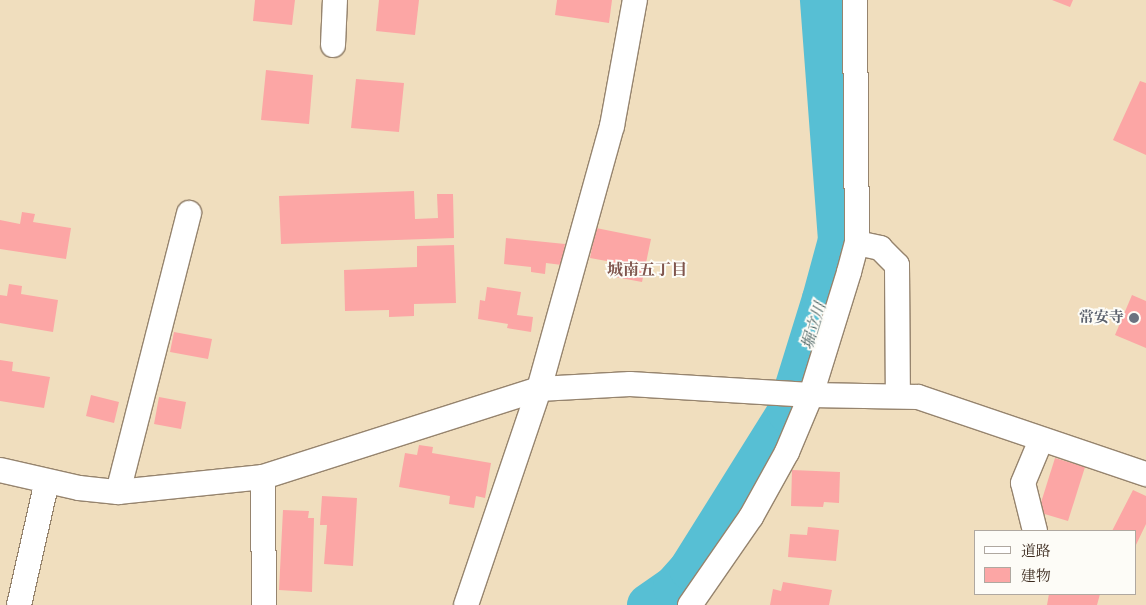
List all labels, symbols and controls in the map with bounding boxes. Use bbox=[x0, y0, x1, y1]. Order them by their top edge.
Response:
district label: 城南五丁目 bbox=[607, 260, 687, 280]
water label: 堀立川 bbox=[798, 300, 830, 352]
place label: 常安寺 bbox=[1079, 309, 1124, 327]
marker: 常安寺 bbox=[1128, 312, 1140, 324]
legend bbox=[974, 530, 1136, 595]
text: 道路 bbox=[1021, 542, 1051, 560]
text: 建物 bbox=[1021, 567, 1051, 585]

